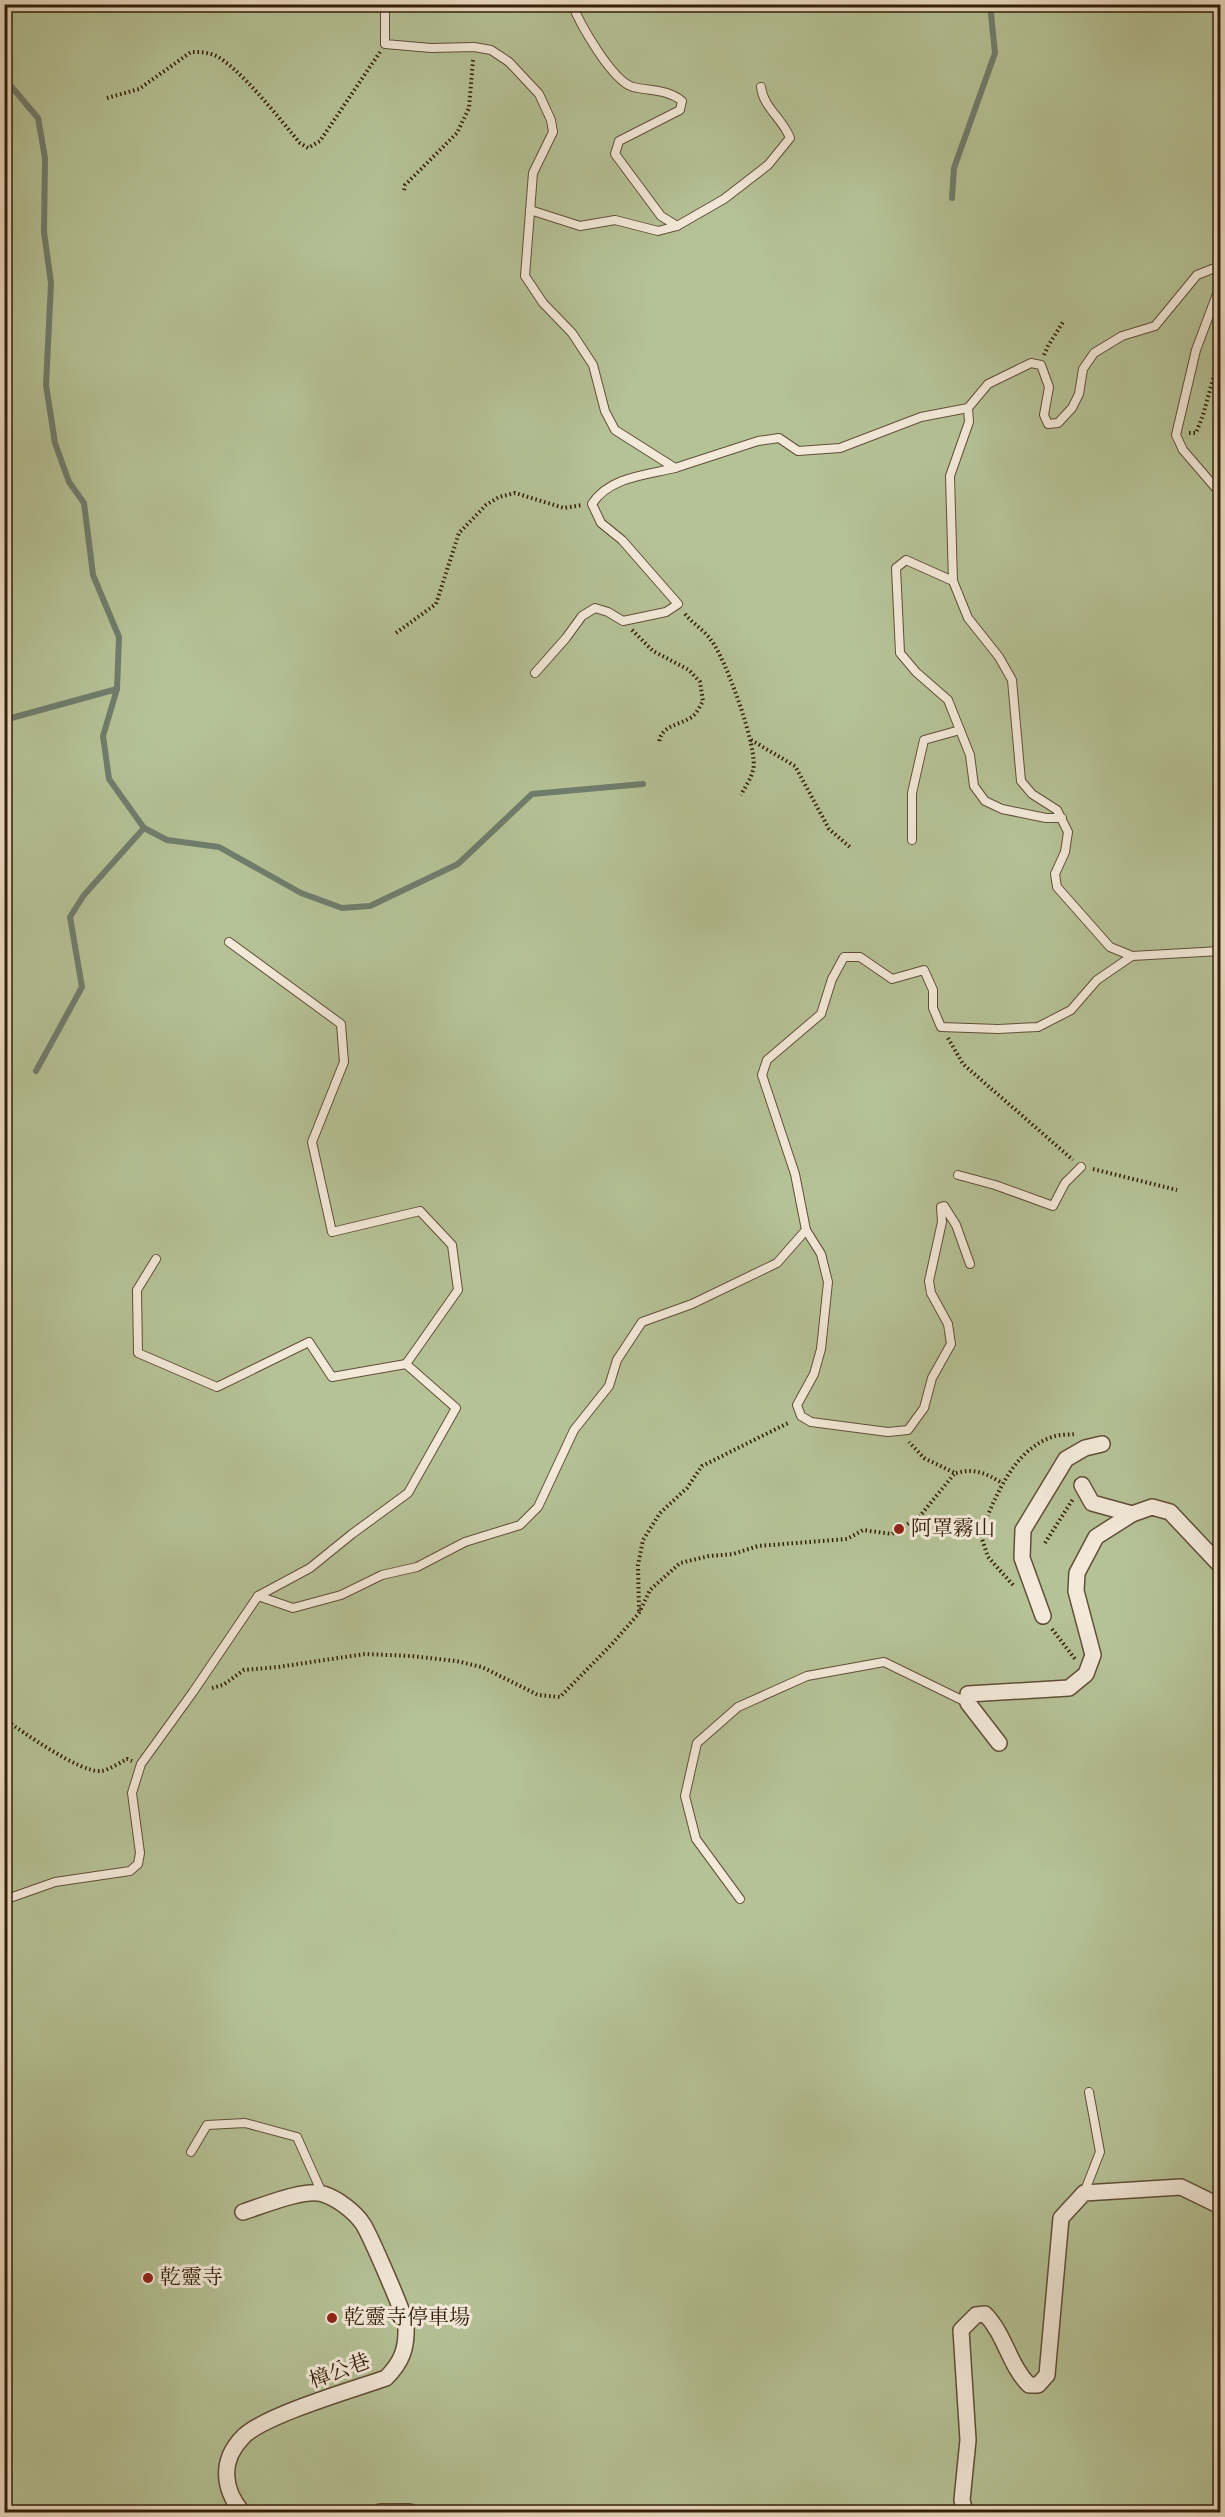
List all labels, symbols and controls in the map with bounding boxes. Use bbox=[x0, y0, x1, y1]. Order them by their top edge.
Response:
place label: 阿罩霧山 bbox=[911, 1517, 995, 1540]
marker: 阿罩霧山 bbox=[892, 1522, 906, 1536]
place label: 乾靈寺 bbox=[160, 2266, 223, 2289]
marker: 乾靈寺 bbox=[141, 2271, 155, 2285]
place label: 乾靈寺停車場 bbox=[344, 2306, 470, 2329]
marker: 乾靈寺停車場 bbox=[325, 2311, 339, 2325]
street label: 樟公巷 bbox=[306, 2349, 373, 2393]

